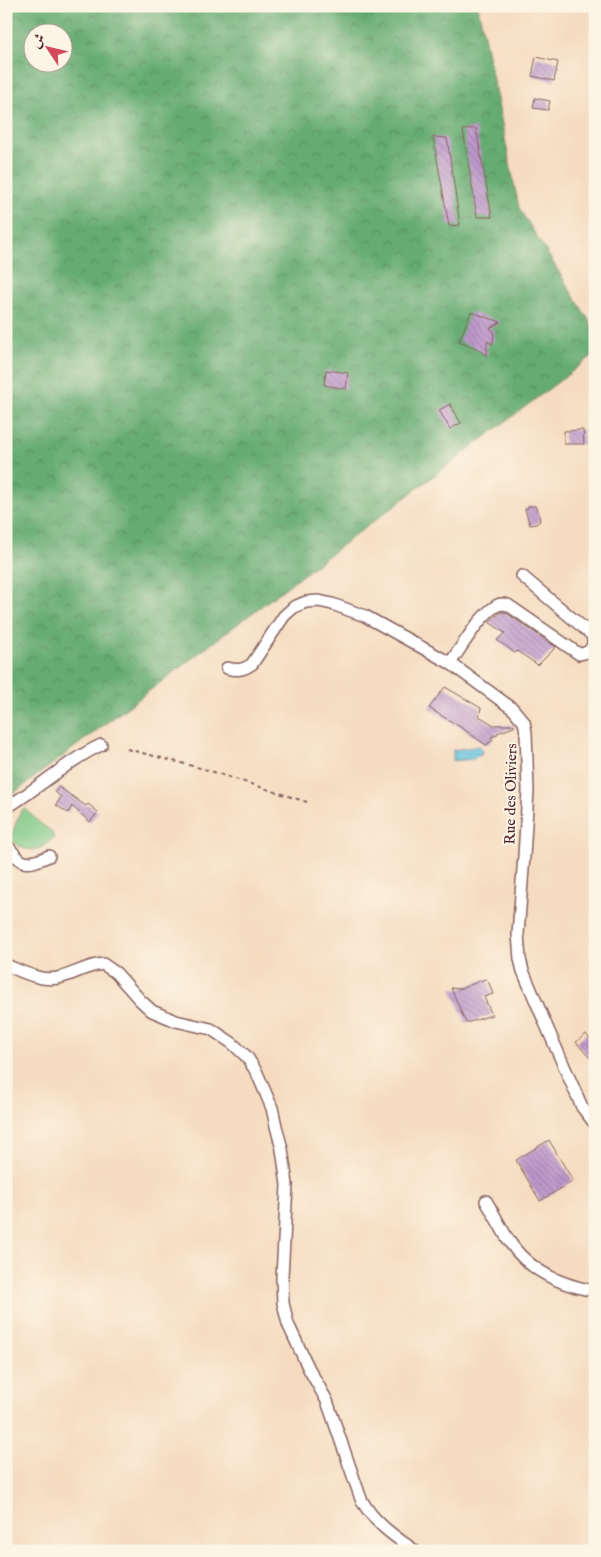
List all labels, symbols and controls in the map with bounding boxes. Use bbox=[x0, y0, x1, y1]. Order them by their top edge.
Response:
north arrow bbox=[22, 22, 72, 72]
text: ش bbox=[27, 30, 50, 52]
street label: Rue des Oliviers bbox=[501, 743, 521, 845]

